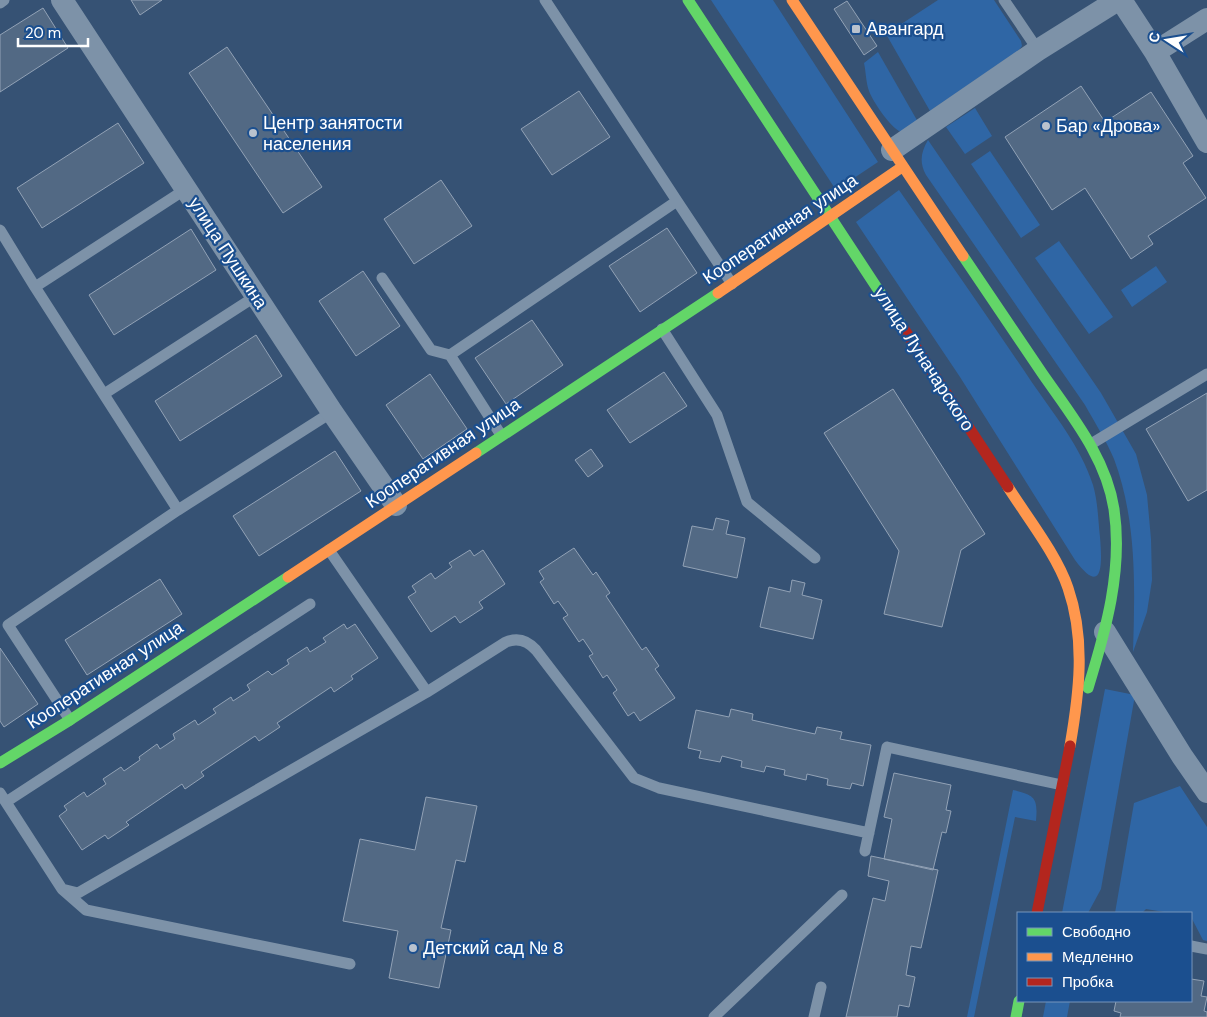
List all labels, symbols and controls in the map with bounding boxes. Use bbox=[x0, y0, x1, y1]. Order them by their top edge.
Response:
scale bar bbox=[18, 15, 88, 47]
north arrow bbox=[1142, 15, 1192, 65]
place label: Авангард bbox=[866, 17, 944, 41]
text: 20 m bbox=[25, 23, 61, 43]
marker: Авангард bbox=[850, 23, 862, 35]
text: С bbox=[1144, 30, 1164, 44]
place label: Центр занятости населения bbox=[263, 111, 403, 156]
place label: Бар «Дрова» bbox=[1056, 114, 1160, 138]
marker: Бар «Дрова» bbox=[1040, 120, 1052, 132]
marker: Центр занятости населения bbox=[247, 127, 259, 139]
street label: Кооперативная улица bbox=[698, 168, 863, 290]
street label: улица Пушкина bbox=[183, 193, 274, 314]
street label: улица Луначарского bbox=[868, 282, 980, 436]
street label: Кооперативная улица bbox=[361, 392, 526, 514]
street label: Кооперативная улица bbox=[22, 615, 189, 735]
legend bbox=[1017, 912, 1192, 1002]
text: Свободно bbox=[1062, 922, 1131, 942]
place label: Детский сад № 8 bbox=[423, 936, 564, 960]
marker: Детский сад № 8 bbox=[407, 942, 419, 954]
text: Медленно bbox=[1062, 947, 1133, 967]
text: Пробка bbox=[1062, 972, 1114, 992]

